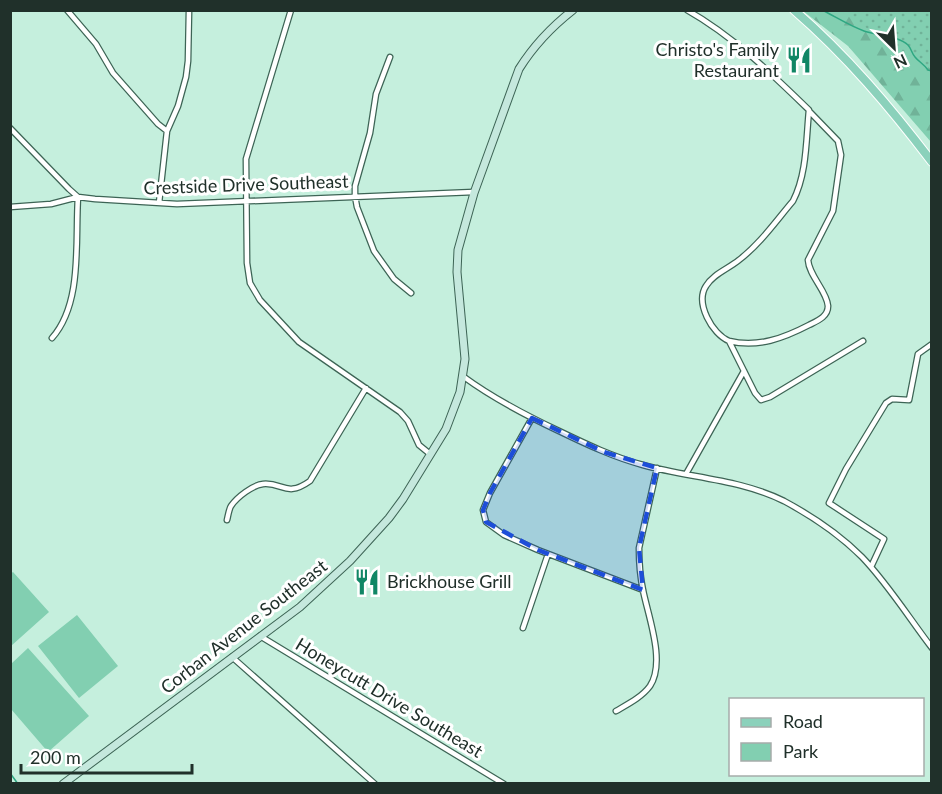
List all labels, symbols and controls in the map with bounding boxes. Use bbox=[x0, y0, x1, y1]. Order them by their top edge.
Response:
north arrow bbox=[864, 18, 924, 78]
place label: Christo's Family Restaurant bbox=[656, 38, 780, 81]
restaurant icon: Christo's Family Restaurant bbox=[784, 45, 814, 75]
text: N bbox=[891, 51, 910, 73]
street label: Crestside Drive Southeast bbox=[143, 169, 349, 199]
street label: Corban Avenue Southeast bbox=[156, 554, 331, 698]
restaurant icon: Brickhouse Grill bbox=[352, 567, 382, 597]
place label: Brickhouse Grill bbox=[387, 570, 512, 592]
street label: Honeycutt Drive Southeast bbox=[292, 633, 487, 762]
legend bbox=[729, 698, 924, 776]
text: Road bbox=[783, 710, 823, 732]
scale bar bbox=[21, 737, 192, 775]
text: Park bbox=[783, 740, 819, 762]
text: 200 m bbox=[30, 746, 81, 768]

